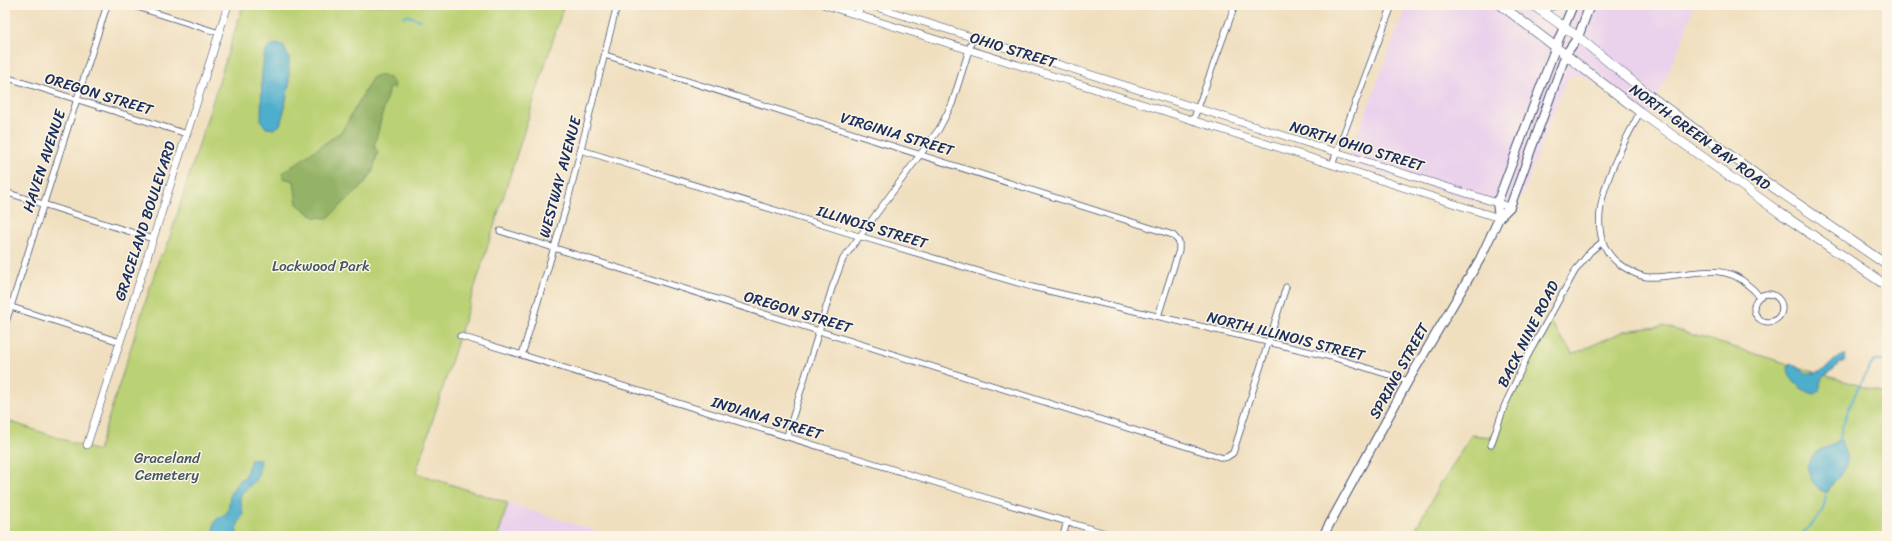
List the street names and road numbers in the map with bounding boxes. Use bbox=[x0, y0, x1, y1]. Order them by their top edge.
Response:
street label: OHIO STREET bbox=[967, 25, 1060, 76]
street label: OREGON STREET bbox=[42, 65, 158, 123]
street label: NORTH GREEN BAY ROAD bbox=[1624, 77, 1776, 197]
street label: VIRGINIA STREET bbox=[837, 104, 958, 164]
street label: HAVEN AVENUE bbox=[15, 105, 73, 216]
street label: WESTWAY AVENUE bbox=[531, 112, 589, 241]
street label: NORTH OHIO STREET bbox=[1287, 113, 1429, 179]
street label: GRACELAND BOULEVARD bbox=[107, 138, 183, 304]
street label: ILLINOIS STREET bbox=[812, 198, 932, 256]
street label: BACK NINE ROAD bbox=[1490, 276, 1566, 392]
street label: OREGON STREET bbox=[741, 283, 857, 341]
street label: NORTH ILLINOIS STREET bbox=[1204, 304, 1369, 369]
street label: SPRING STREET bbox=[1362, 317, 1437, 424]
street label: INDIANA STREET bbox=[707, 388, 828, 448]

